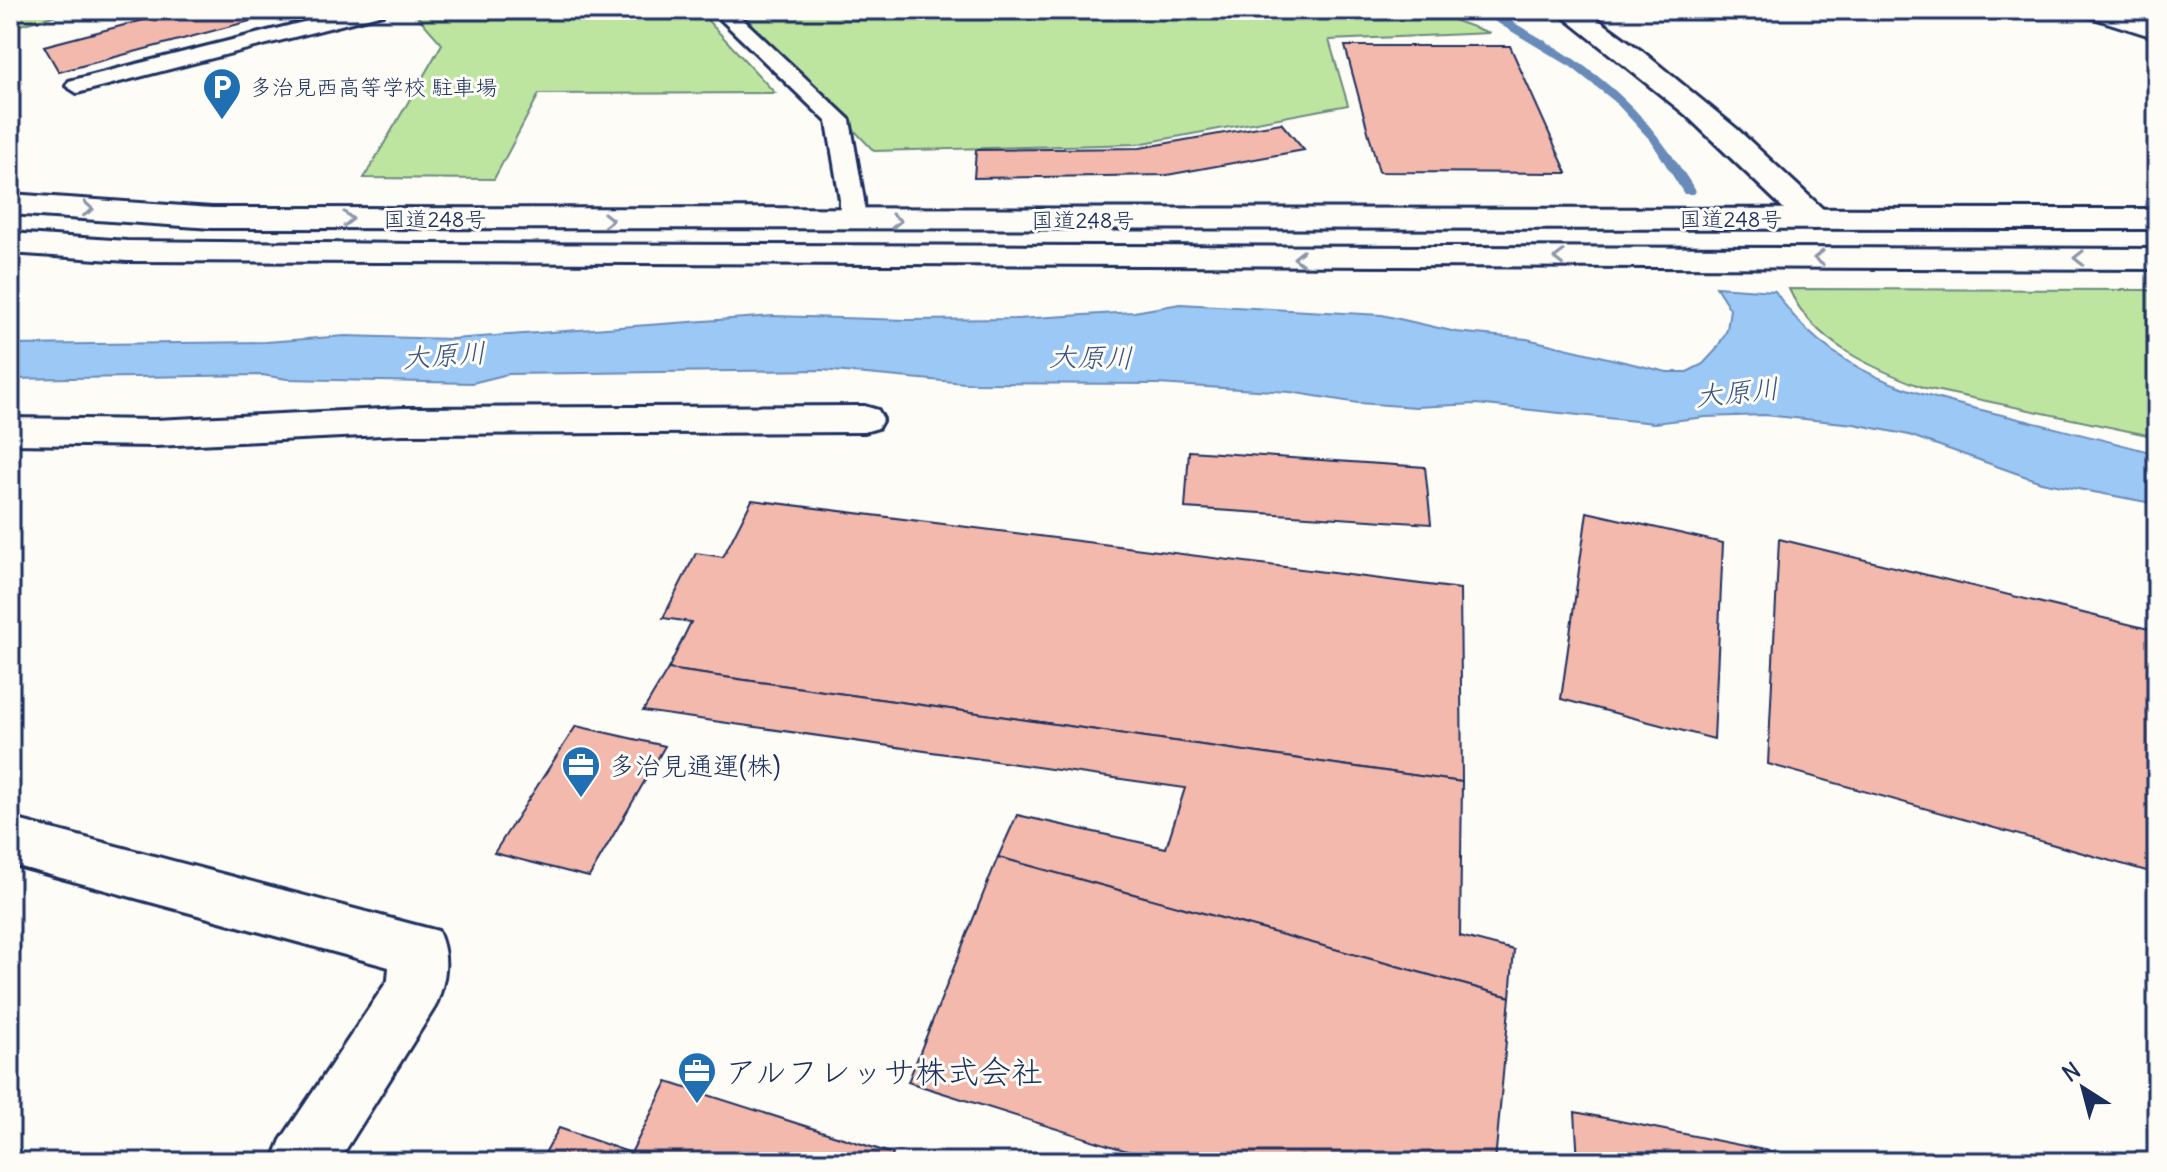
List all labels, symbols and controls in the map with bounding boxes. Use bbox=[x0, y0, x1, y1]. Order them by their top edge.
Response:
parking icon: 多治見西高等学校 駐車場 bbox=[201, 66, 243, 121]
place label: 多治見西高等学校 駐車場 bbox=[250, 73, 497, 101]
one-way arrow bbox=[82, 201, 95, 218]
street label: 国道248号 bbox=[383, 205, 487, 233]
street label: 国道248号 bbox=[1679, 205, 1783, 233]
street label: 国道248号 bbox=[1031, 206, 1135, 234]
one-way arrow bbox=[342, 210, 355, 228]
one-way arrow bbox=[602, 211, 615, 229]
one-way arrow bbox=[890, 212, 903, 230]
one-way arrow bbox=[1552, 249, 1565, 267]
one-way arrow bbox=[1812, 249, 1825, 267]
one-way arrow bbox=[2072, 249, 2085, 267]
one-way arrow bbox=[1292, 250, 1305, 267]
water label: 大原川 bbox=[401, 334, 487, 376]
water label: 大原川 bbox=[1049, 338, 1133, 376]
water label: 大原川 bbox=[1693, 370, 1781, 414]
office icon: 多治見通運(株) bbox=[560, 744, 602, 799]
place label: 多治見通運(株) bbox=[609, 749, 781, 782]
north arrow bbox=[2043, 1048, 2123, 1128]
office icon: アルフレッサ株式会社 bbox=[676, 1050, 718, 1105]
place label: アルフレッサ株式会社 bbox=[725, 1051, 1043, 1092]
text: N bbox=[2057, 1056, 2086, 1088]

